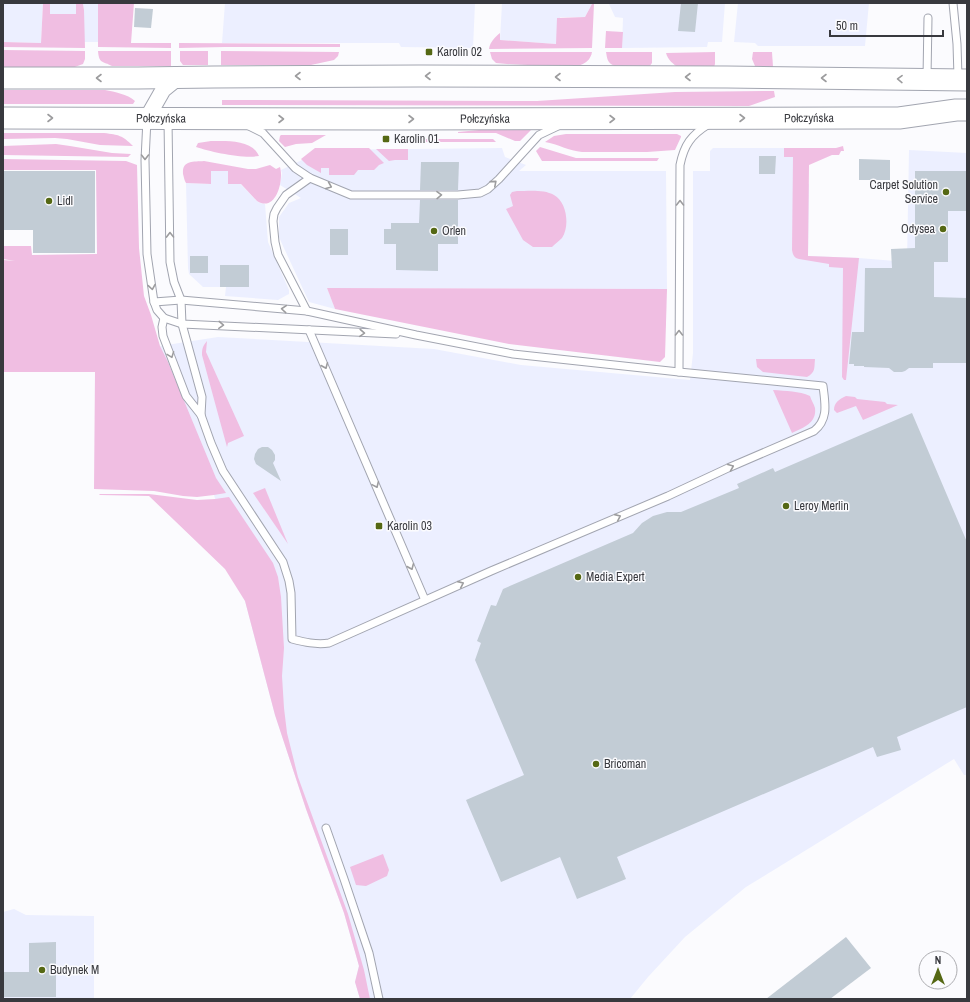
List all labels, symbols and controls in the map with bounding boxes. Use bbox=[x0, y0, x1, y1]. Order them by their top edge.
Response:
scale bar bbox=[830, 12, 943, 38]
text: 50 m bbox=[836, 18, 858, 34]
place label: Karolin 02 bbox=[437, 44, 482, 60]
marker: Karolin 02 bbox=[424, 47, 434, 57]
one-way arrow bbox=[295, 72, 301, 81]
one-way arrow bbox=[425, 72, 431, 80]
one-way arrow bbox=[555, 73, 561, 81]
one-way arrow bbox=[685, 73, 691, 81]
one-way arrow bbox=[96, 74, 102, 82]
one-way arrow bbox=[821, 74, 827, 82]
one-way arrow bbox=[897, 75, 903, 83]
street label: Połczyńska bbox=[136, 110, 186, 126]
street label: Połczyńska bbox=[784, 110, 834, 126]
street label: Połczyńska bbox=[460, 111, 510, 127]
one-way arrow bbox=[47, 114, 53, 122]
one-way arrow bbox=[739, 114, 745, 122]
one-way arrow bbox=[278, 115, 284, 123]
one-way arrow bbox=[408, 115, 414, 123]
one-way arrow bbox=[609, 115, 615, 123]
place label: Karolin 01 bbox=[394, 131, 439, 147]
marker: Karolin 01 bbox=[381, 134, 391, 144]
one-way arrow bbox=[141, 154, 149, 160]
place label: Carpet Solution Service bbox=[870, 177, 938, 207]
one-way arrow bbox=[324, 181, 332, 189]
one-way arrow bbox=[489, 181, 497, 188]
marker: Carpet Solution Service bbox=[941, 187, 951, 197]
one-way arrow bbox=[436, 191, 442, 199]
place label: Lidl bbox=[57, 193, 73, 209]
marker: Lidl bbox=[44, 196, 54, 206]
one-way arrow bbox=[676, 200, 684, 206]
place label: Odysea bbox=[901, 221, 936, 237]
place label: Orlen bbox=[442, 223, 466, 239]
marker: Odysea bbox=[938, 224, 948, 234]
marker: Orlen bbox=[429, 226, 439, 236]
one-way arrow bbox=[165, 232, 174, 238]
one-way arrow bbox=[147, 284, 155, 290]
one-way arrow bbox=[281, 304, 287, 313]
one-way arrow bbox=[218, 321, 224, 330]
one-way arrow bbox=[359, 328, 365, 337]
one-way arrow bbox=[675, 330, 683, 336]
one-way arrow bbox=[166, 352, 174, 359]
one-way arrow bbox=[320, 362, 328, 370]
one-way arrow bbox=[727, 464, 734, 472]
one-way arrow bbox=[371, 481, 379, 489]
place label: Leroy Merlin bbox=[794, 498, 849, 514]
marker: Leroy Merlin bbox=[781, 501, 791, 511]
one-way arrow bbox=[614, 514, 622, 522]
place label: Karolin 03 bbox=[387, 518, 432, 534]
marker: Karolin 03 bbox=[374, 521, 384, 531]
one-way arrow bbox=[406, 562, 414, 570]
place label: Media Expert bbox=[586, 569, 645, 585]
marker: Media Expert bbox=[573, 572, 583, 582]
one-way arrow bbox=[457, 581, 464, 589]
place label: Bricoman bbox=[604, 756, 646, 772]
marker: Bricoman bbox=[591, 759, 601, 769]
north arrow bbox=[918, 950, 958, 990]
text: N bbox=[935, 953, 941, 967]
place label: Budynek M bbox=[50, 962, 99, 978]
marker: Budynek M bbox=[37, 965, 47, 975]

